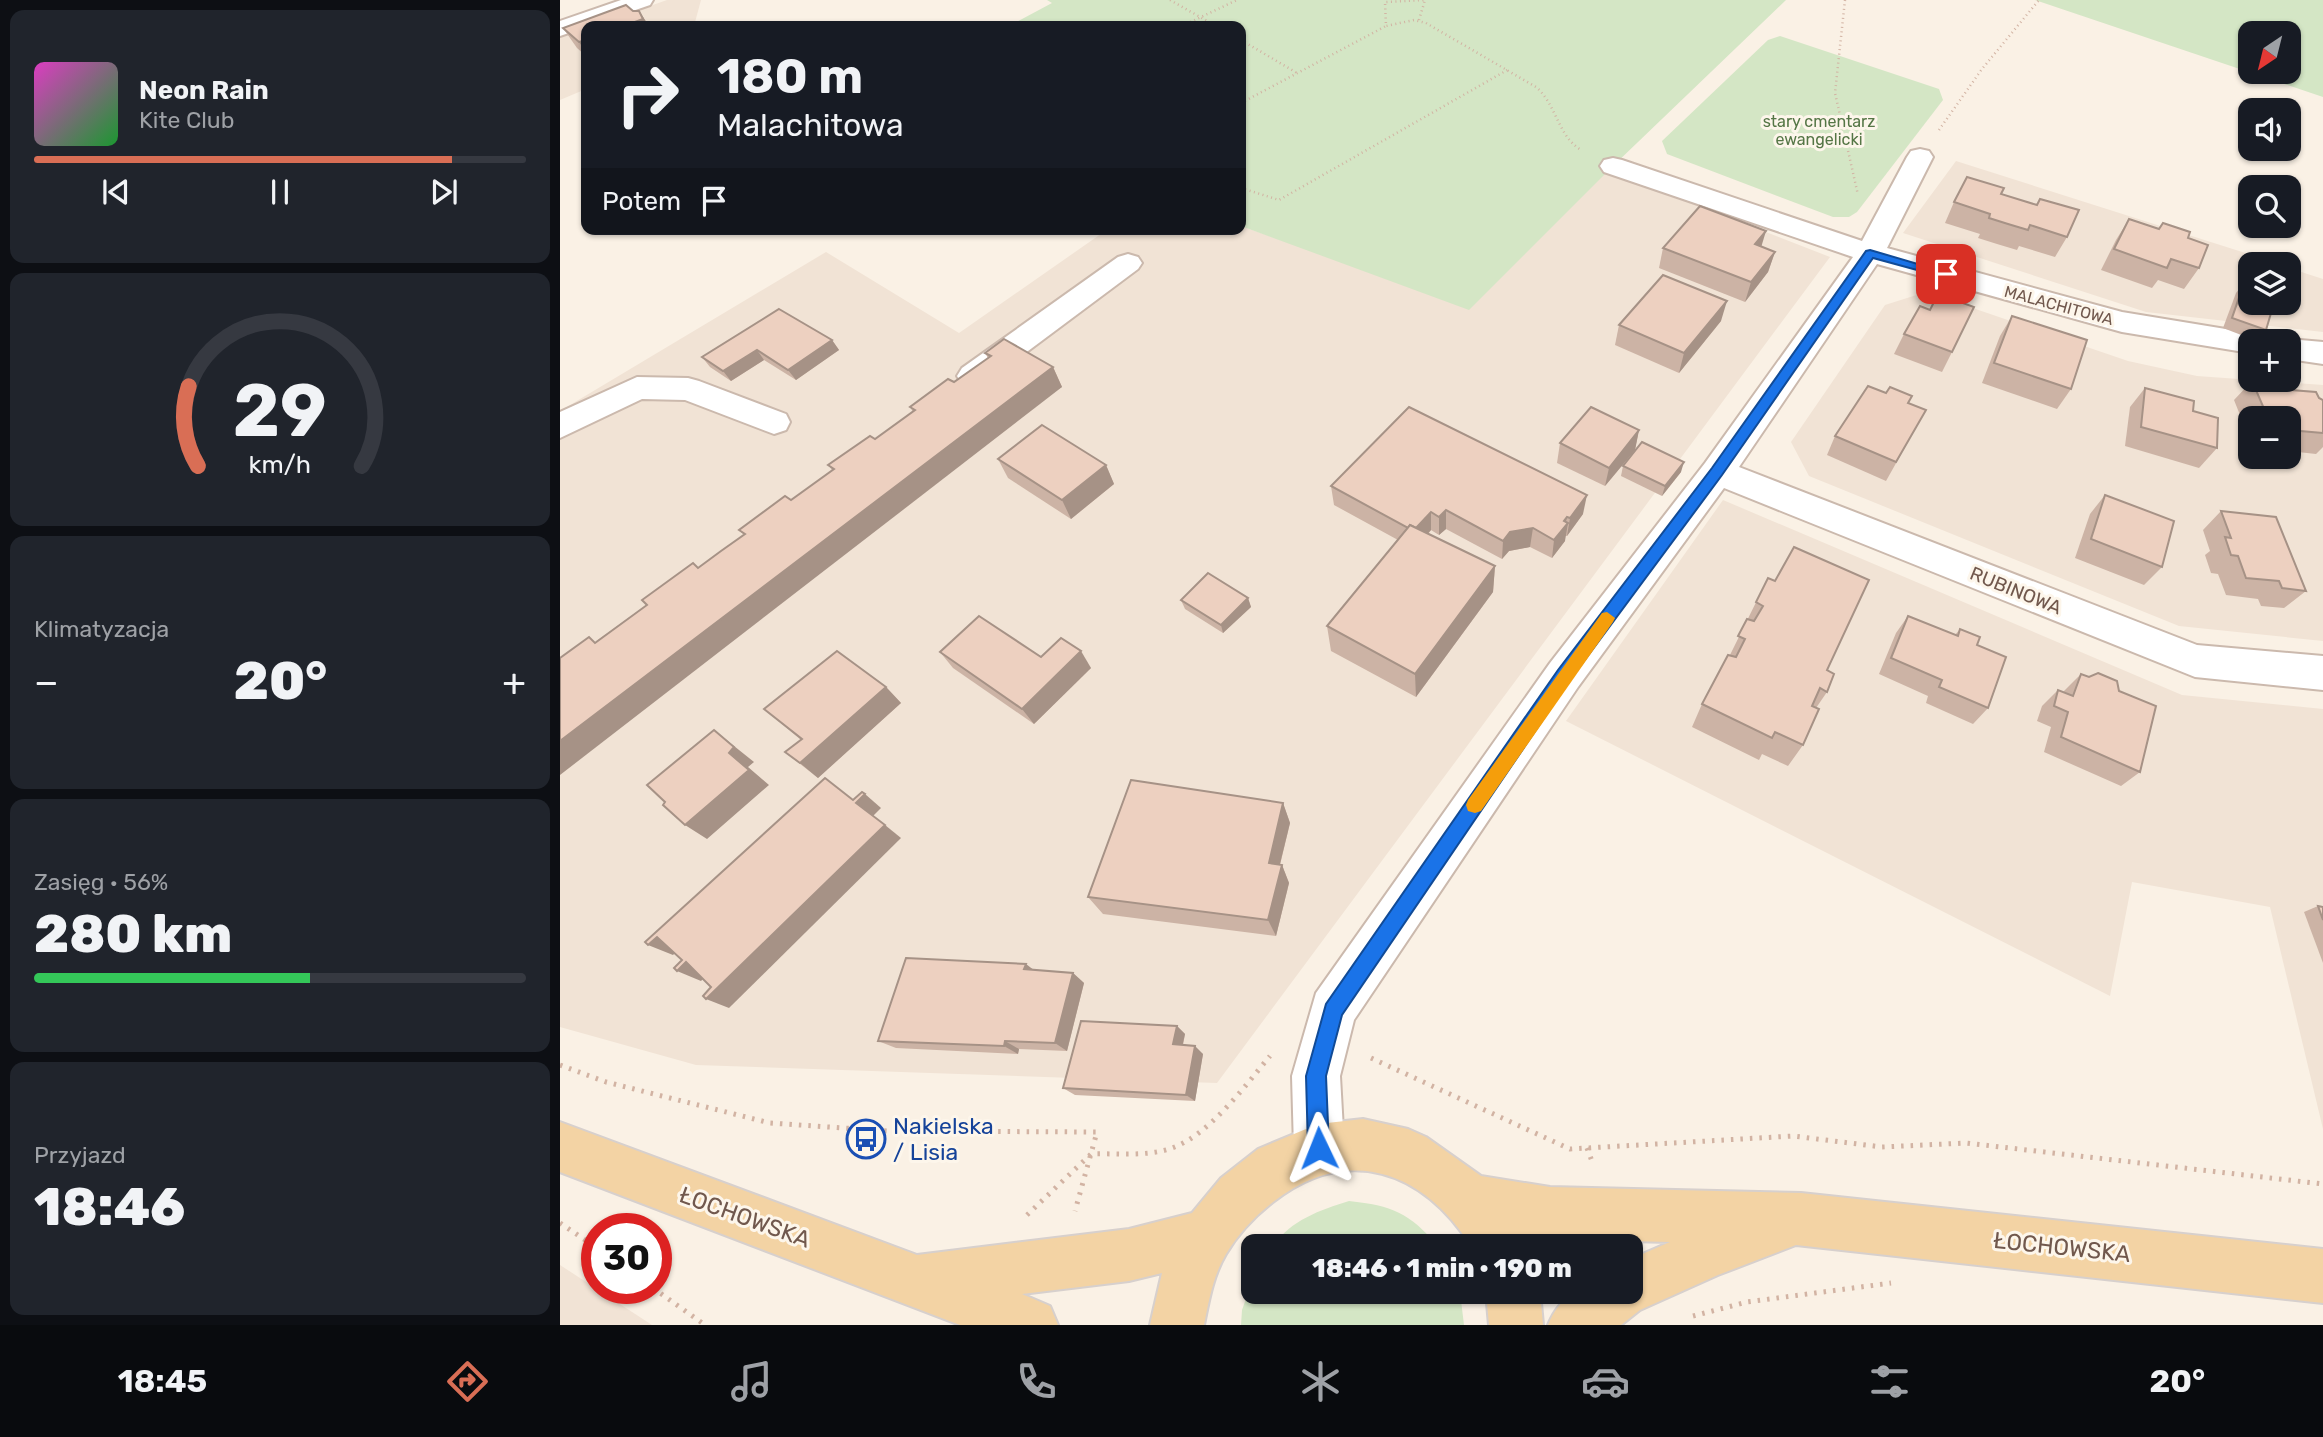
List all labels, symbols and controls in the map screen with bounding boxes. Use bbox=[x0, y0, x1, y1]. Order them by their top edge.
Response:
north arrow bbox=[2238, 21, 2301, 84]
map controls bbox=[2238, 21, 2301, 469]
text: 180 m bbox=[717, 47, 863, 105]
icon: right bbox=[602, 49, 693, 140]
text: Neon Rain bbox=[139, 75, 269, 106]
button: sound bbox=[2238, 98, 2301, 161]
text: Kite Club bbox=[139, 106, 234, 134]
text: Malachitowa bbox=[717, 106, 904, 144]
park label: stary cmentarz ewangelicki bbox=[1763, 112, 1875, 149]
icon: previous bbox=[97, 173, 135, 211]
icon: pause bbox=[261, 173, 299, 211]
icon: next bbox=[425, 173, 463, 211]
button: search bbox=[2238, 175, 2301, 238]
icon: arrive bbox=[695, 182, 733, 220]
text: Potem bbox=[602, 186, 681, 217]
pin bbox=[1916, 244, 1976, 304]
button: layers bbox=[2238, 252, 2301, 315]
icon: arrive bbox=[1927, 255, 1965, 293]
street label: MALACHITOWA bbox=[2002, 282, 2116, 329]
button: + bbox=[2238, 329, 2301, 392]
text: 29 bbox=[233, 368, 327, 454]
button: − bbox=[2238, 406, 2301, 469]
text: km/h bbox=[249, 449, 311, 478]
street label: RUBINOWA bbox=[1967, 562, 2065, 619]
text: Klimatyzacja bbox=[34, 615, 169, 643]
text: 20° bbox=[234, 650, 327, 712]
text: − bbox=[34, 659, 59, 705]
text: + bbox=[502, 659, 526, 705]
text: Zasięg · 56% bbox=[34, 868, 168, 896]
text: 280 km bbox=[34, 903, 232, 965]
position arrow bbox=[1282, 1111, 1356, 1185]
place label: Nakielska / Lisia bbox=[893, 1112, 994, 1166]
bus stop icon: Nakielska / Lisia bbox=[845, 1118, 887, 1160]
text: Przyjazd bbox=[34, 1141, 126, 1169]
text: 18:46 bbox=[34, 1176, 185, 1238]
street label: ŁOCHOWSKA bbox=[676, 1180, 814, 1254]
speed limit sign: 30 bbox=[581, 1213, 672, 1304]
street label: ŁOCHOWSKA bbox=[1992, 1226, 2132, 1268]
text: 18:46 · 1 min · 190 m bbox=[1312, 1253, 1572, 1284]
icon: directions bbox=[443, 1357, 492, 1406]
icon: music bbox=[727, 1357, 776, 1406]
icon: phone bbox=[1012, 1357, 1061, 1406]
icon: climate bbox=[1296, 1357, 1345, 1406]
icon: car bbox=[1581, 1357, 1630, 1406]
icon: filters bbox=[1865, 1357, 1914, 1406]
text: 18:45 bbox=[118, 1362, 207, 1400]
text: 20° bbox=[2149, 1362, 2205, 1400]

